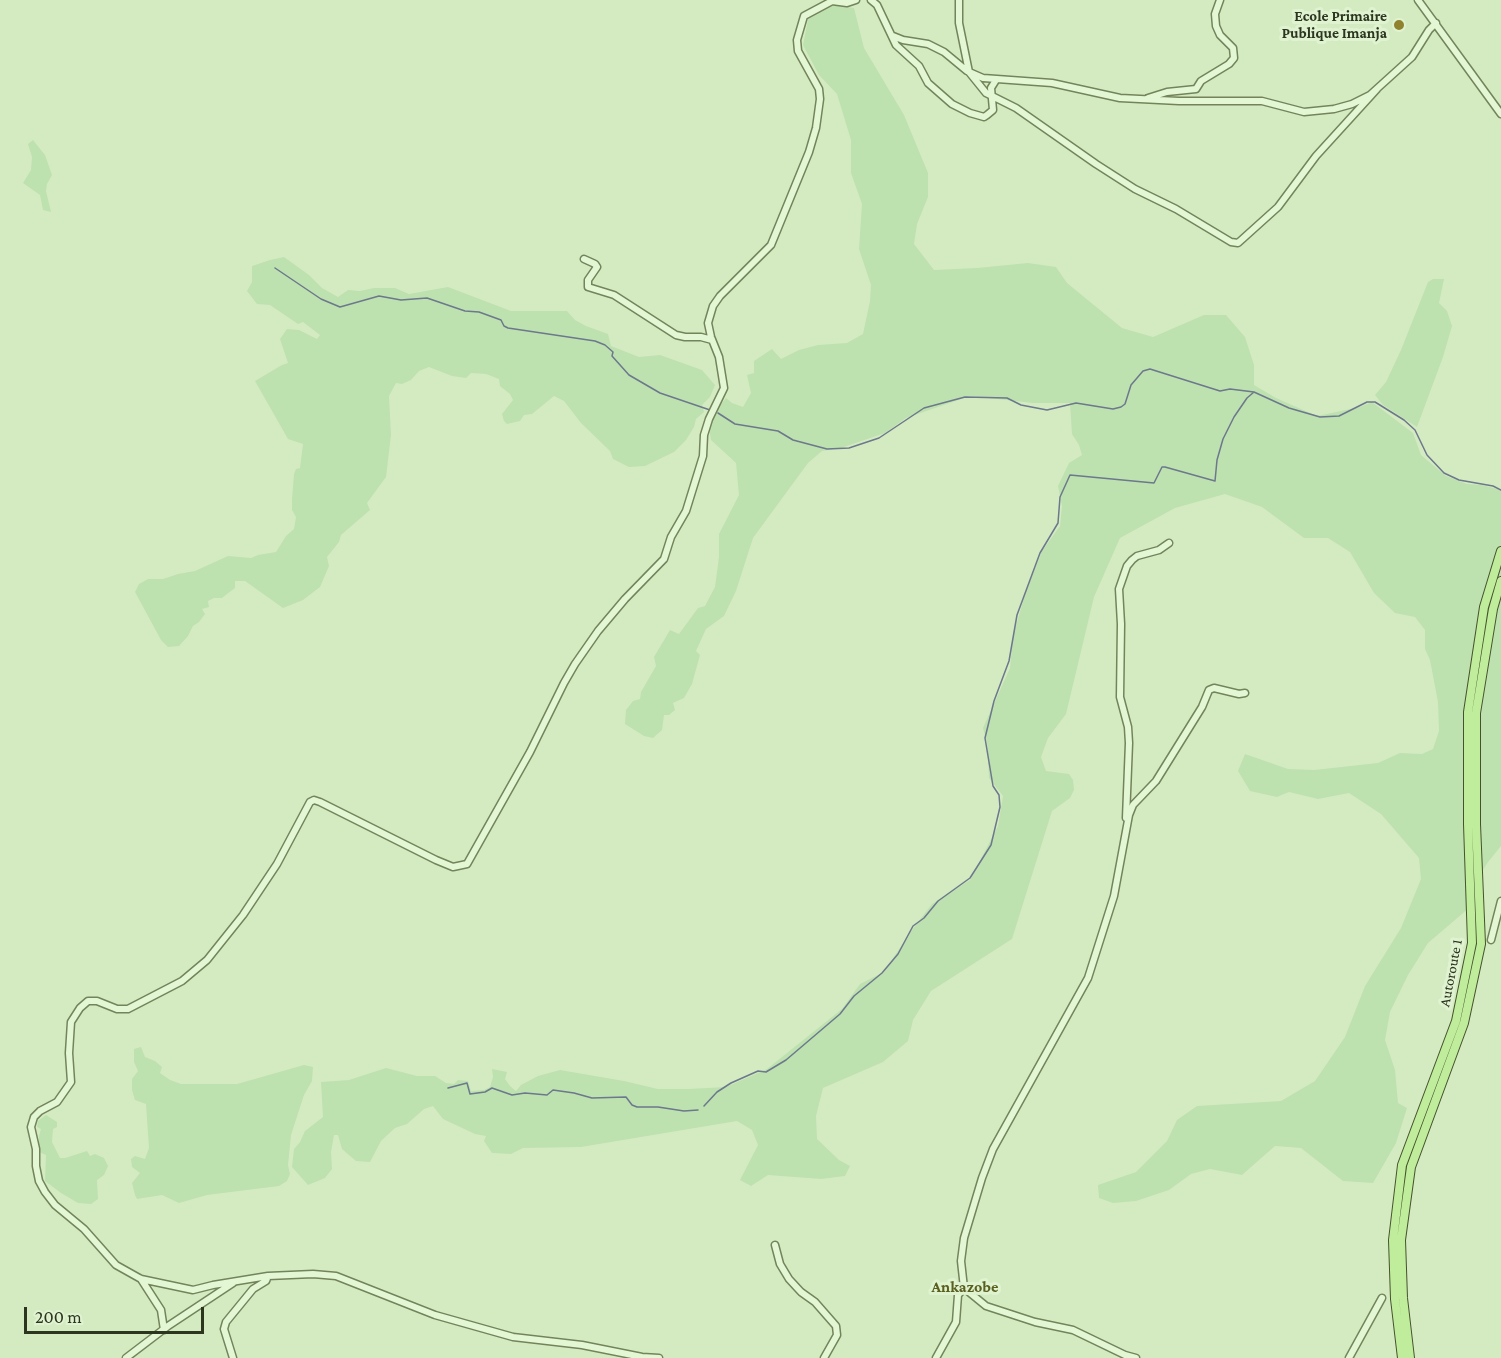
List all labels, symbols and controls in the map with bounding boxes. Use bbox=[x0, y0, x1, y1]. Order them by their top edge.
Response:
place label: Ecole Primaire Publique Imanja bbox=[1282, 7, 1387, 42]
marker: Ecole Primaire Publique Imanja bbox=[1392, 18, 1406, 32]
street label: Autoroute 1 bbox=[1436, 938, 1466, 1008]
district label: Ankazobe bbox=[932, 1277, 998, 1297]
scale bar bbox=[27, 1295, 207, 1333]
text: 200 m bbox=[35, 1307, 82, 1327]

